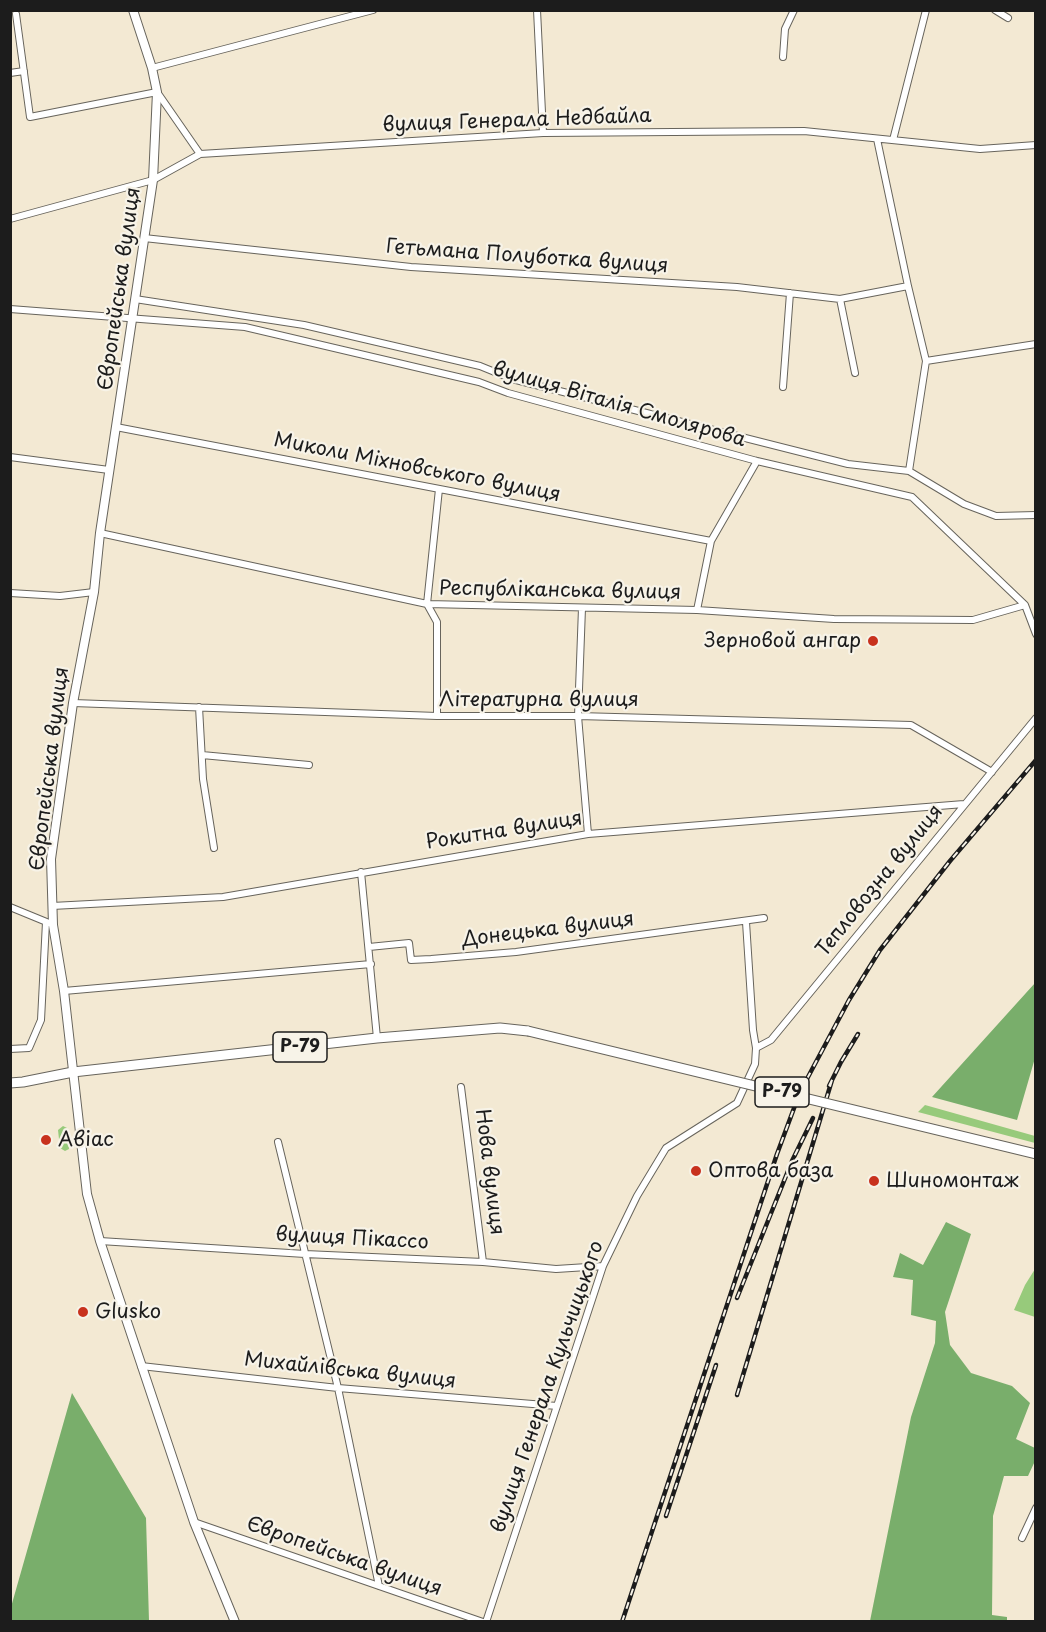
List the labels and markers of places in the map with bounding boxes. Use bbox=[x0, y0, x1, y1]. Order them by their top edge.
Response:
place label: Зерновой ангар bbox=[704, 629, 861, 653]
marker: Зерновой ангар bbox=[866, 634, 880, 648]
place label: Авіас bbox=[58, 1128, 114, 1152]
marker: Авіас bbox=[39, 1133, 53, 1147]
place label: Оптова база bbox=[708, 1159, 833, 1183]
marker: Оптова база bbox=[689, 1164, 703, 1178]
place label: Шиномонтаж bbox=[886, 1169, 1018, 1193]
marker: Шиномонтаж bbox=[867, 1174, 881, 1188]
place label: Glusko bbox=[95, 1300, 161, 1324]
marker: Glusko bbox=[76, 1305, 90, 1319]

